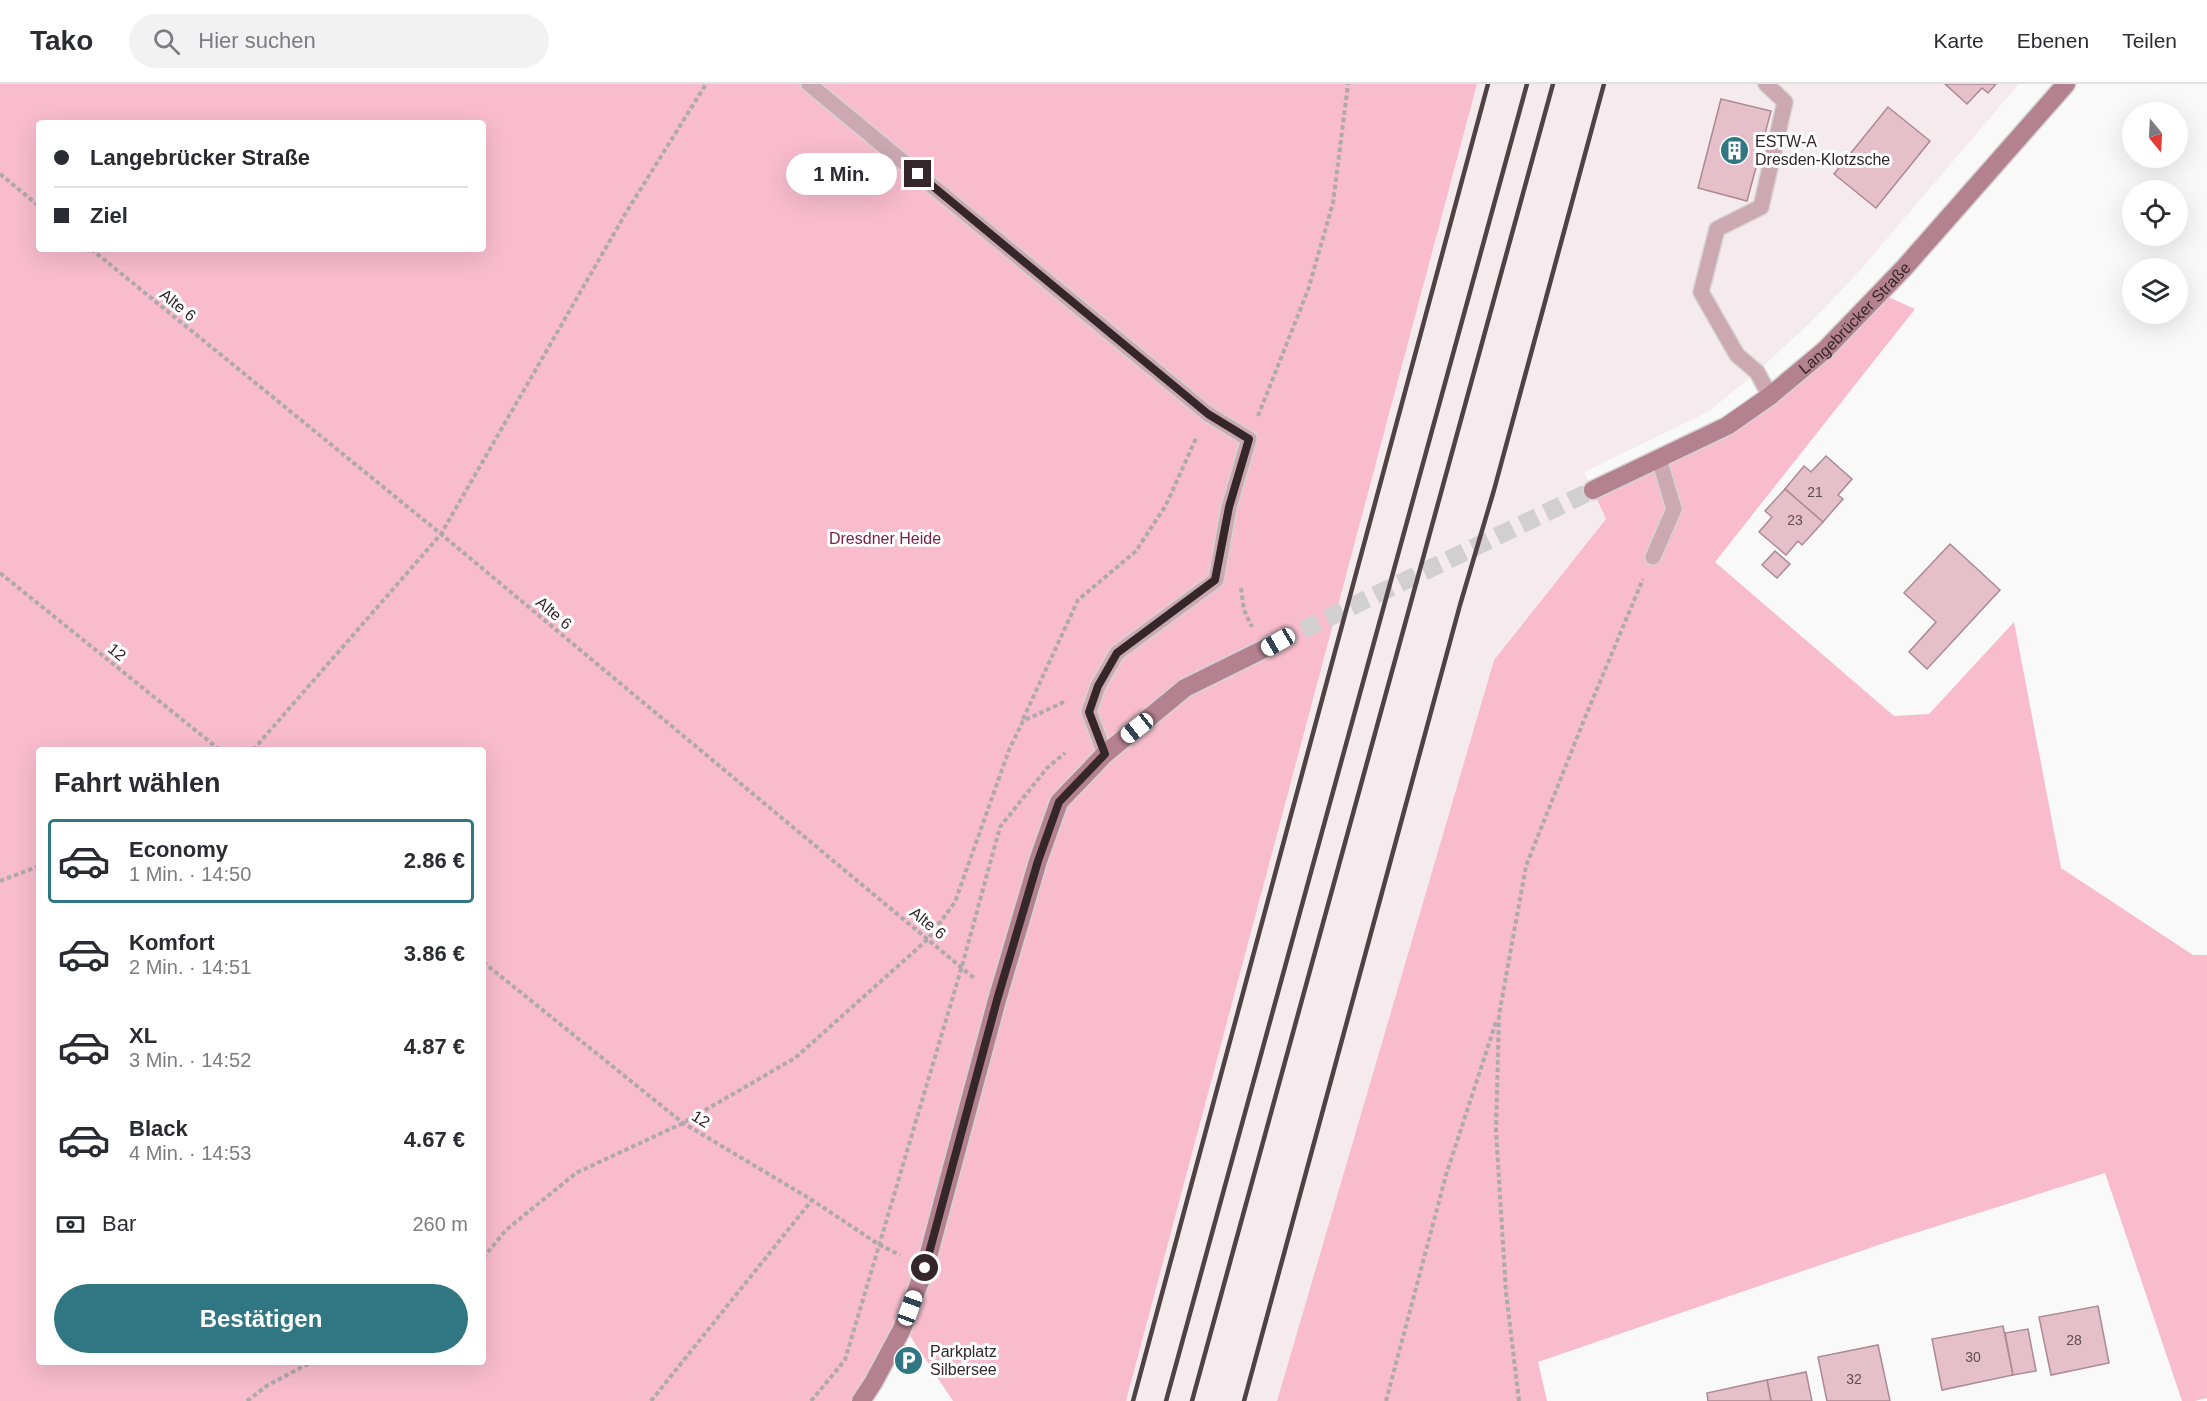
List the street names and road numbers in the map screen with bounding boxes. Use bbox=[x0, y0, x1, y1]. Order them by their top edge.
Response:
street label: Langebrücker Straße bbox=[1795, 259, 1914, 377]
street label: Alte 6 bbox=[157, 286, 199, 325]
street label: Alte 6 bbox=[533, 593, 575, 633]
street label: 12 bbox=[105, 640, 129, 664]
street label: Alte 6 bbox=[907, 904, 949, 943]
street label: 12 bbox=[689, 1107, 713, 1131]

